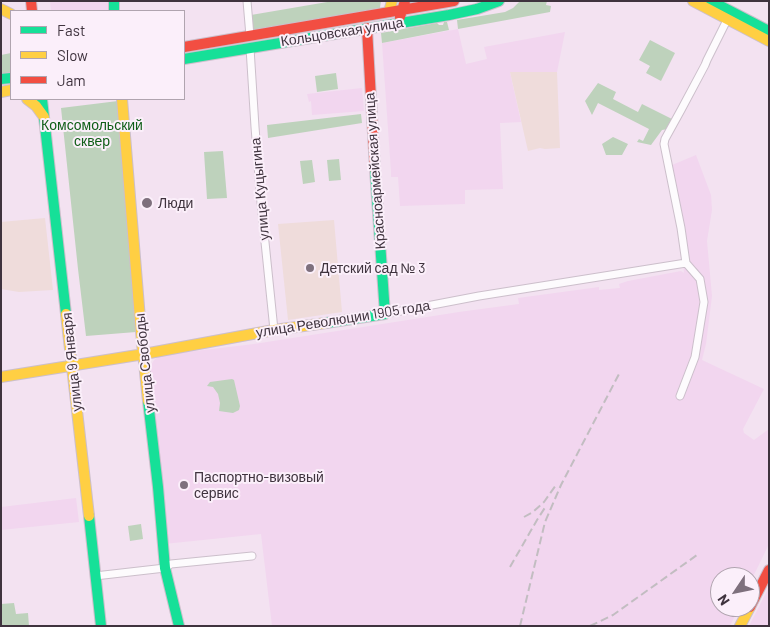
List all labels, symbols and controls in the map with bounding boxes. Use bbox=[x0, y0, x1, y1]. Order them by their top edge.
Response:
legend bbox=[10, 10, 185, 100]
street label: Кольцовская улица bbox=[279, 14, 405, 50]
text: Fast bbox=[57, 21, 85, 39]
text: Slow bbox=[57, 46, 88, 64]
text: Jam bbox=[57, 71, 86, 89]
street label: Красноармейская улица bbox=[361, 92, 389, 250]
park label: Комсомольский сквер bbox=[41, 117, 143, 150]
street label: улица Куцыгина bbox=[247, 137, 273, 241]
place label: Люди bbox=[158, 195, 193, 211]
marker: Люди bbox=[140, 196, 154, 210]
place label: Детский сад № 3 bbox=[320, 260, 425, 276]
marker: Детский сад № 3 bbox=[304, 262, 316, 274]
street label: улица Революции 1905 года bbox=[255, 297, 431, 341]
street label: улица 9 Января bbox=[58, 312, 86, 412]
street label: улица Свободы bbox=[131, 312, 159, 414]
place label: Паспортно-визовый сервис bbox=[194, 469, 324, 502]
marker: Паспортно-визовый сервис bbox=[178, 479, 190, 491]
north arrow bbox=[710, 567, 760, 617]
text: N bbox=[713, 591, 733, 609]

